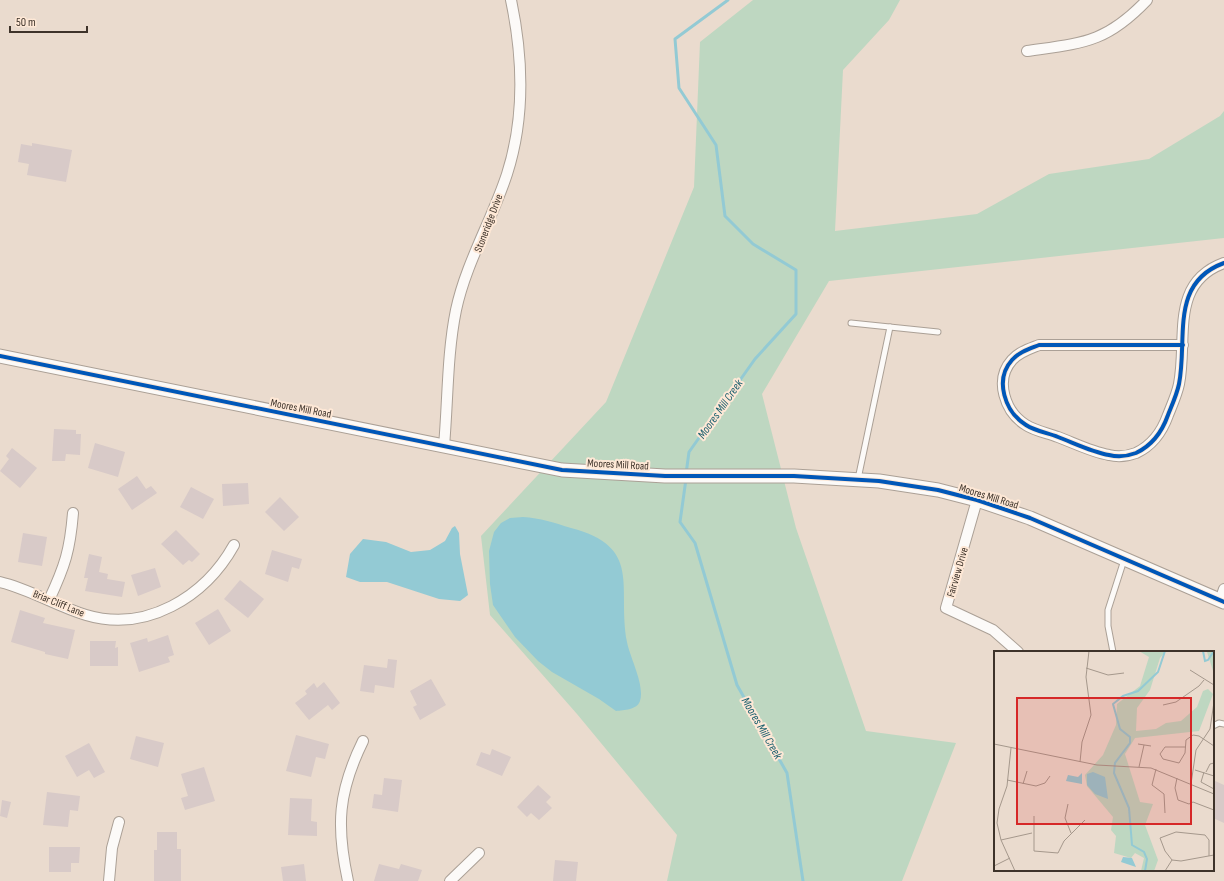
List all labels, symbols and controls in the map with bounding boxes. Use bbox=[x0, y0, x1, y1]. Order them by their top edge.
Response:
scale bar bbox=[10, 8, 87, 34]
text: 50 m bbox=[16, 15, 36, 30]
street label: Stoneridge Drive bbox=[471, 192, 505, 254]
water label: Moores Mill Creek bbox=[695, 376, 747, 442]
street label: Moores Mill Road bbox=[269, 396, 333, 421]
street label: Moores Mill Road bbox=[587, 456, 649, 473]
street label: Moores Mill Road bbox=[958, 481, 1021, 512]
street label: Fairview Drive bbox=[944, 546, 971, 599]
street label: Briar Cliff Lane bbox=[31, 587, 86, 620]
inset map bbox=[994, 651, 1214, 871]
water label: Moores Mill Creek bbox=[738, 695, 786, 762]

